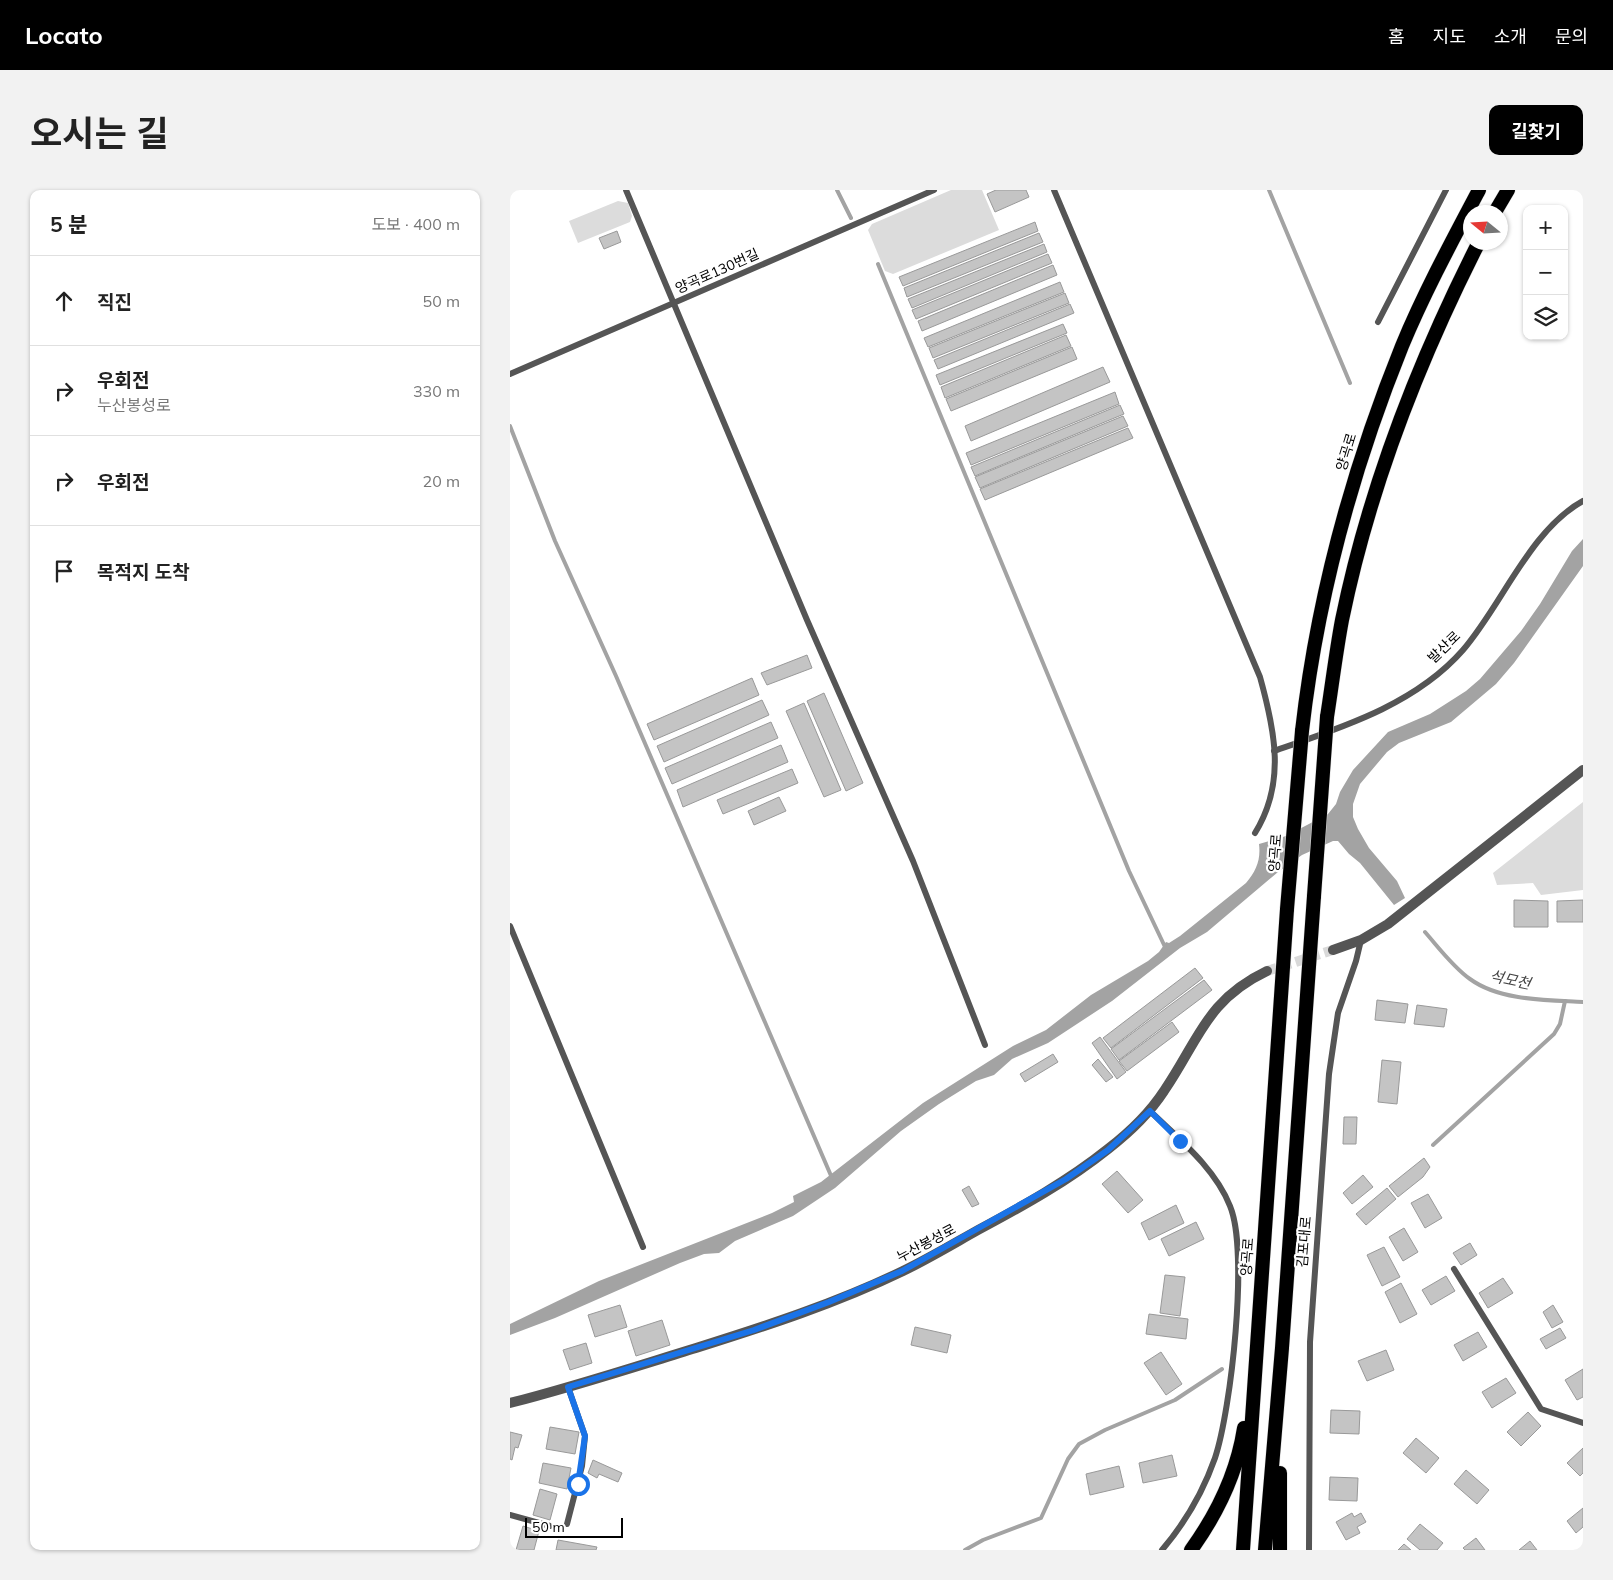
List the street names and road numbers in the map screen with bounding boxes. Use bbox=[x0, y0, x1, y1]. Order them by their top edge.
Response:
street label: 양곡로130번길 bbox=[672, 245, 762, 297]
street label: 양곡로 bbox=[1332, 431, 1360, 473]
street label: 발산로 bbox=[1424, 627, 1464, 667]
street label: 양곡로 bbox=[1265, 833, 1285, 873]
street label: 김포대로 bbox=[1293, 1215, 1315, 1268]
street label: 누산봉성로 bbox=[893, 1220, 959, 1266]
street label: 양곡로 bbox=[1237, 1237, 1257, 1277]

